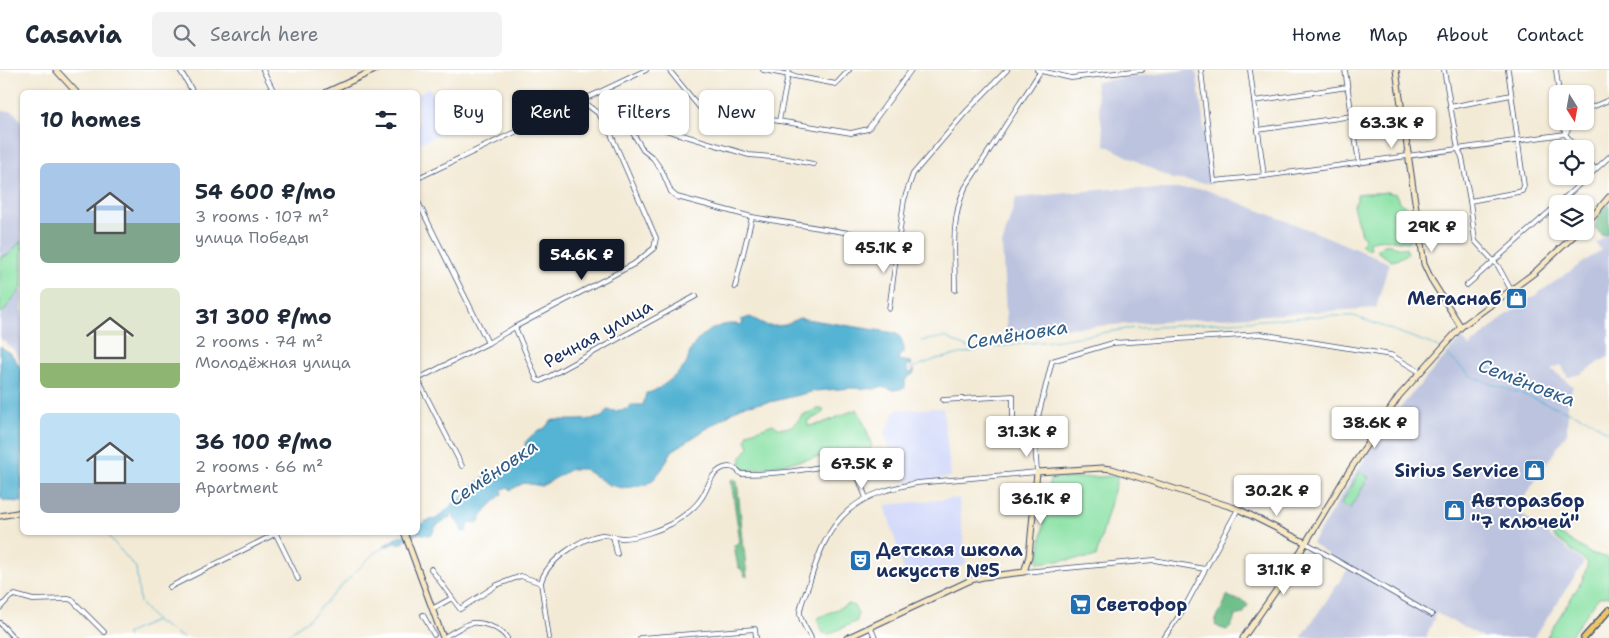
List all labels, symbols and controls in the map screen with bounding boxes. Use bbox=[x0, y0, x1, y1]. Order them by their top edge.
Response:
search box bbox=[152, 12, 502, 57]
text: Casavia bbox=[25, 19, 122, 51]
icon: search bbox=[170, 21, 198, 49]
text: Search here bbox=[210, 22, 318, 47]
text: Home bbox=[1292, 23, 1341, 47]
text: Map bbox=[1369, 23, 1408, 47]
text: About bbox=[1436, 23, 1489, 47]
text: Contact bbox=[1517, 23, 1584, 47]
north arrow bbox=[1549, 85, 1594, 130]
map controls bbox=[1549, 85, 1594, 240]
chip: Buy bbox=[435, 90, 502, 135]
chip: Rent bbox=[512, 90, 589, 135]
chip: Filters bbox=[599, 90, 689, 135]
chip: New bbox=[699, 90, 774, 135]
text: 10 homes bbox=[40, 106, 141, 134]
icon: filters bbox=[372, 106, 400, 134]
pin: 63.3K ₽ bbox=[1346, 106, 1438, 149]
text: 63.3K ₽ bbox=[1360, 112, 1424, 133]
button: locate bbox=[1549, 140, 1594, 185]
text: 54 600 ₽/mo bbox=[195, 178, 336, 206]
icon: home bbox=[80, 183, 140, 243]
button: layers bbox=[1549, 195, 1594, 240]
text: 3 rooms · 107 m² bbox=[195, 206, 329, 227]
pin: 29K ₽ bbox=[1397, 210, 1467, 253]
text: 29K ₽ bbox=[1407, 216, 1457, 237]
text: улица Победы bbox=[195, 227, 309, 248]
pin: 45.1K ₽ bbox=[838, 232, 930, 274]
text: 45.1K ₽ bbox=[855, 237, 913, 258]
pin: 54.6K ₽ bbox=[536, 238, 628, 281]
text: 54.6K ₽ bbox=[550, 244, 614, 265]
place label: Мегаснаб bbox=[1407, 287, 1501, 311]
shop icon: Мегаснаб bbox=[1505, 287, 1529, 311]
street label: Речная улица bbox=[539, 294, 657, 374]
text: 31 300 ₽/mo bbox=[195, 303, 332, 331]
icon: home bbox=[80, 308, 140, 368]
water label: Семёновка bbox=[965, 314, 1070, 355]
text: 2 rooms · 74 m² bbox=[195, 331, 323, 352]
text: Молодёжная улица bbox=[195, 352, 351, 373]
water label: Семёновка bbox=[1475, 352, 1579, 412]
pin: 38.6K ₽ bbox=[1329, 406, 1421, 449]
text: 38.6K ₽ bbox=[1343, 412, 1407, 433]
pin: 31.3K ₽ bbox=[981, 416, 1073, 458]
text: 31.3K ₽ bbox=[997, 421, 1057, 442]
text: 36 100 ₽/mo bbox=[195, 428, 332, 456]
icon: home bbox=[80, 433, 140, 493]
water label: Семёновка bbox=[444, 433, 543, 511]
pin: 67.5K ₽ bbox=[816, 448, 908, 490]
text: 67.5K ₽ bbox=[831, 453, 893, 474]
text: 2 rooms · 66 m² bbox=[195, 456, 323, 477]
place label: Sirius Service bbox=[1395, 459, 1519, 483]
shop icon: Sirius Service bbox=[1523, 459, 1547, 483]
pin: 30.2K ₽ bbox=[1231, 474, 1323, 517]
text: Apartment bbox=[195, 477, 278, 498]
text: 30.2K ₽ bbox=[1245, 480, 1309, 501]
pin: 36.1K ₽ bbox=[995, 482, 1087, 525]
text: 36.1K ₽ bbox=[1011, 488, 1071, 509]
place label: Авторазбор "7 ключей" bbox=[1471, 489, 1585, 534]
shop icon: Авторазбор "7 ключей" bbox=[1443, 499, 1467, 523]
place label: Детская школа искусств №5 bbox=[876, 538, 1023, 583]
theatre icon: Детская школа искусств №5 bbox=[848, 548, 872, 572]
pin: 31.1K ₽ bbox=[1238, 554, 1330, 596]
text: 31.1K ₽ bbox=[1256, 559, 1312, 580]
supermarket icon: Светофор bbox=[1068, 593, 1092, 617]
place label: Светофор bbox=[1096, 593, 1188, 617]

